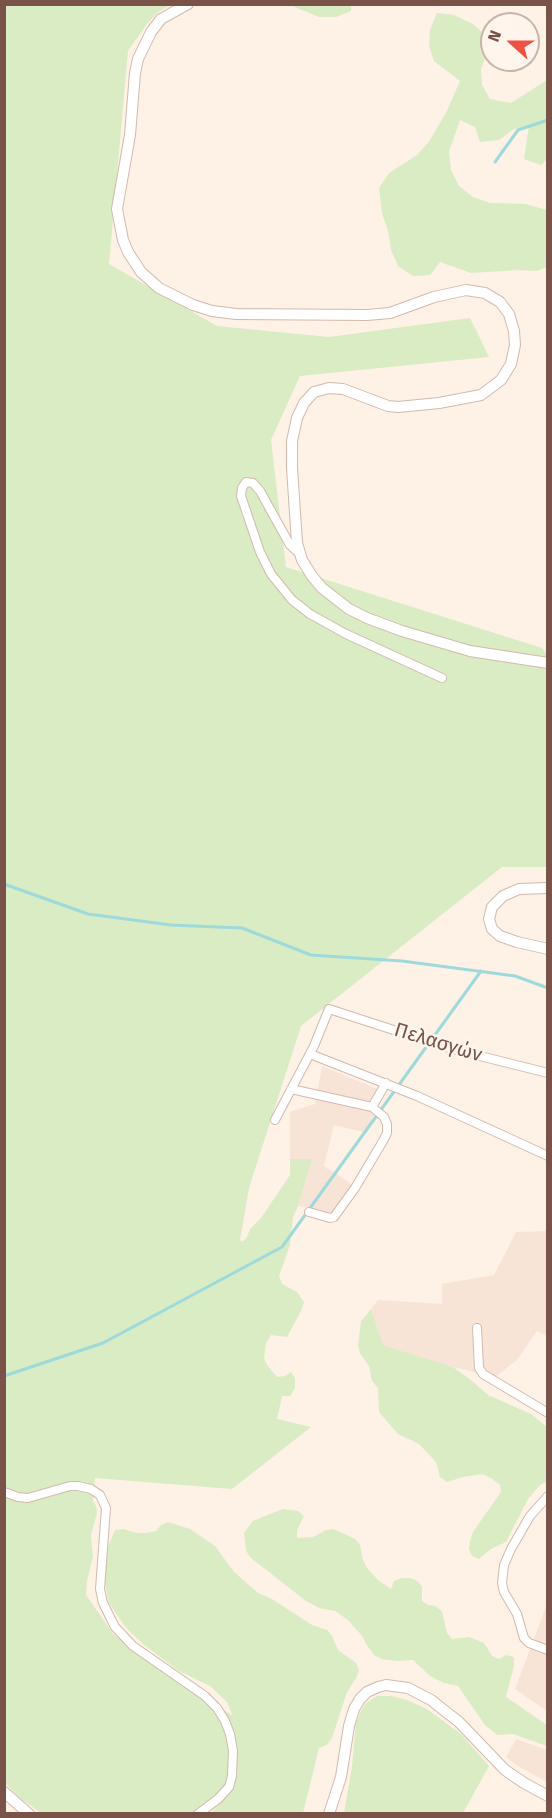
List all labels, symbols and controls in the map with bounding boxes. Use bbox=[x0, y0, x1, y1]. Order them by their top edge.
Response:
north arrow bbox=[480, 12, 540, 72]
text: N bbox=[484, 28, 505, 44]
street label: Πελασγών bbox=[391, 1018, 485, 1068]

